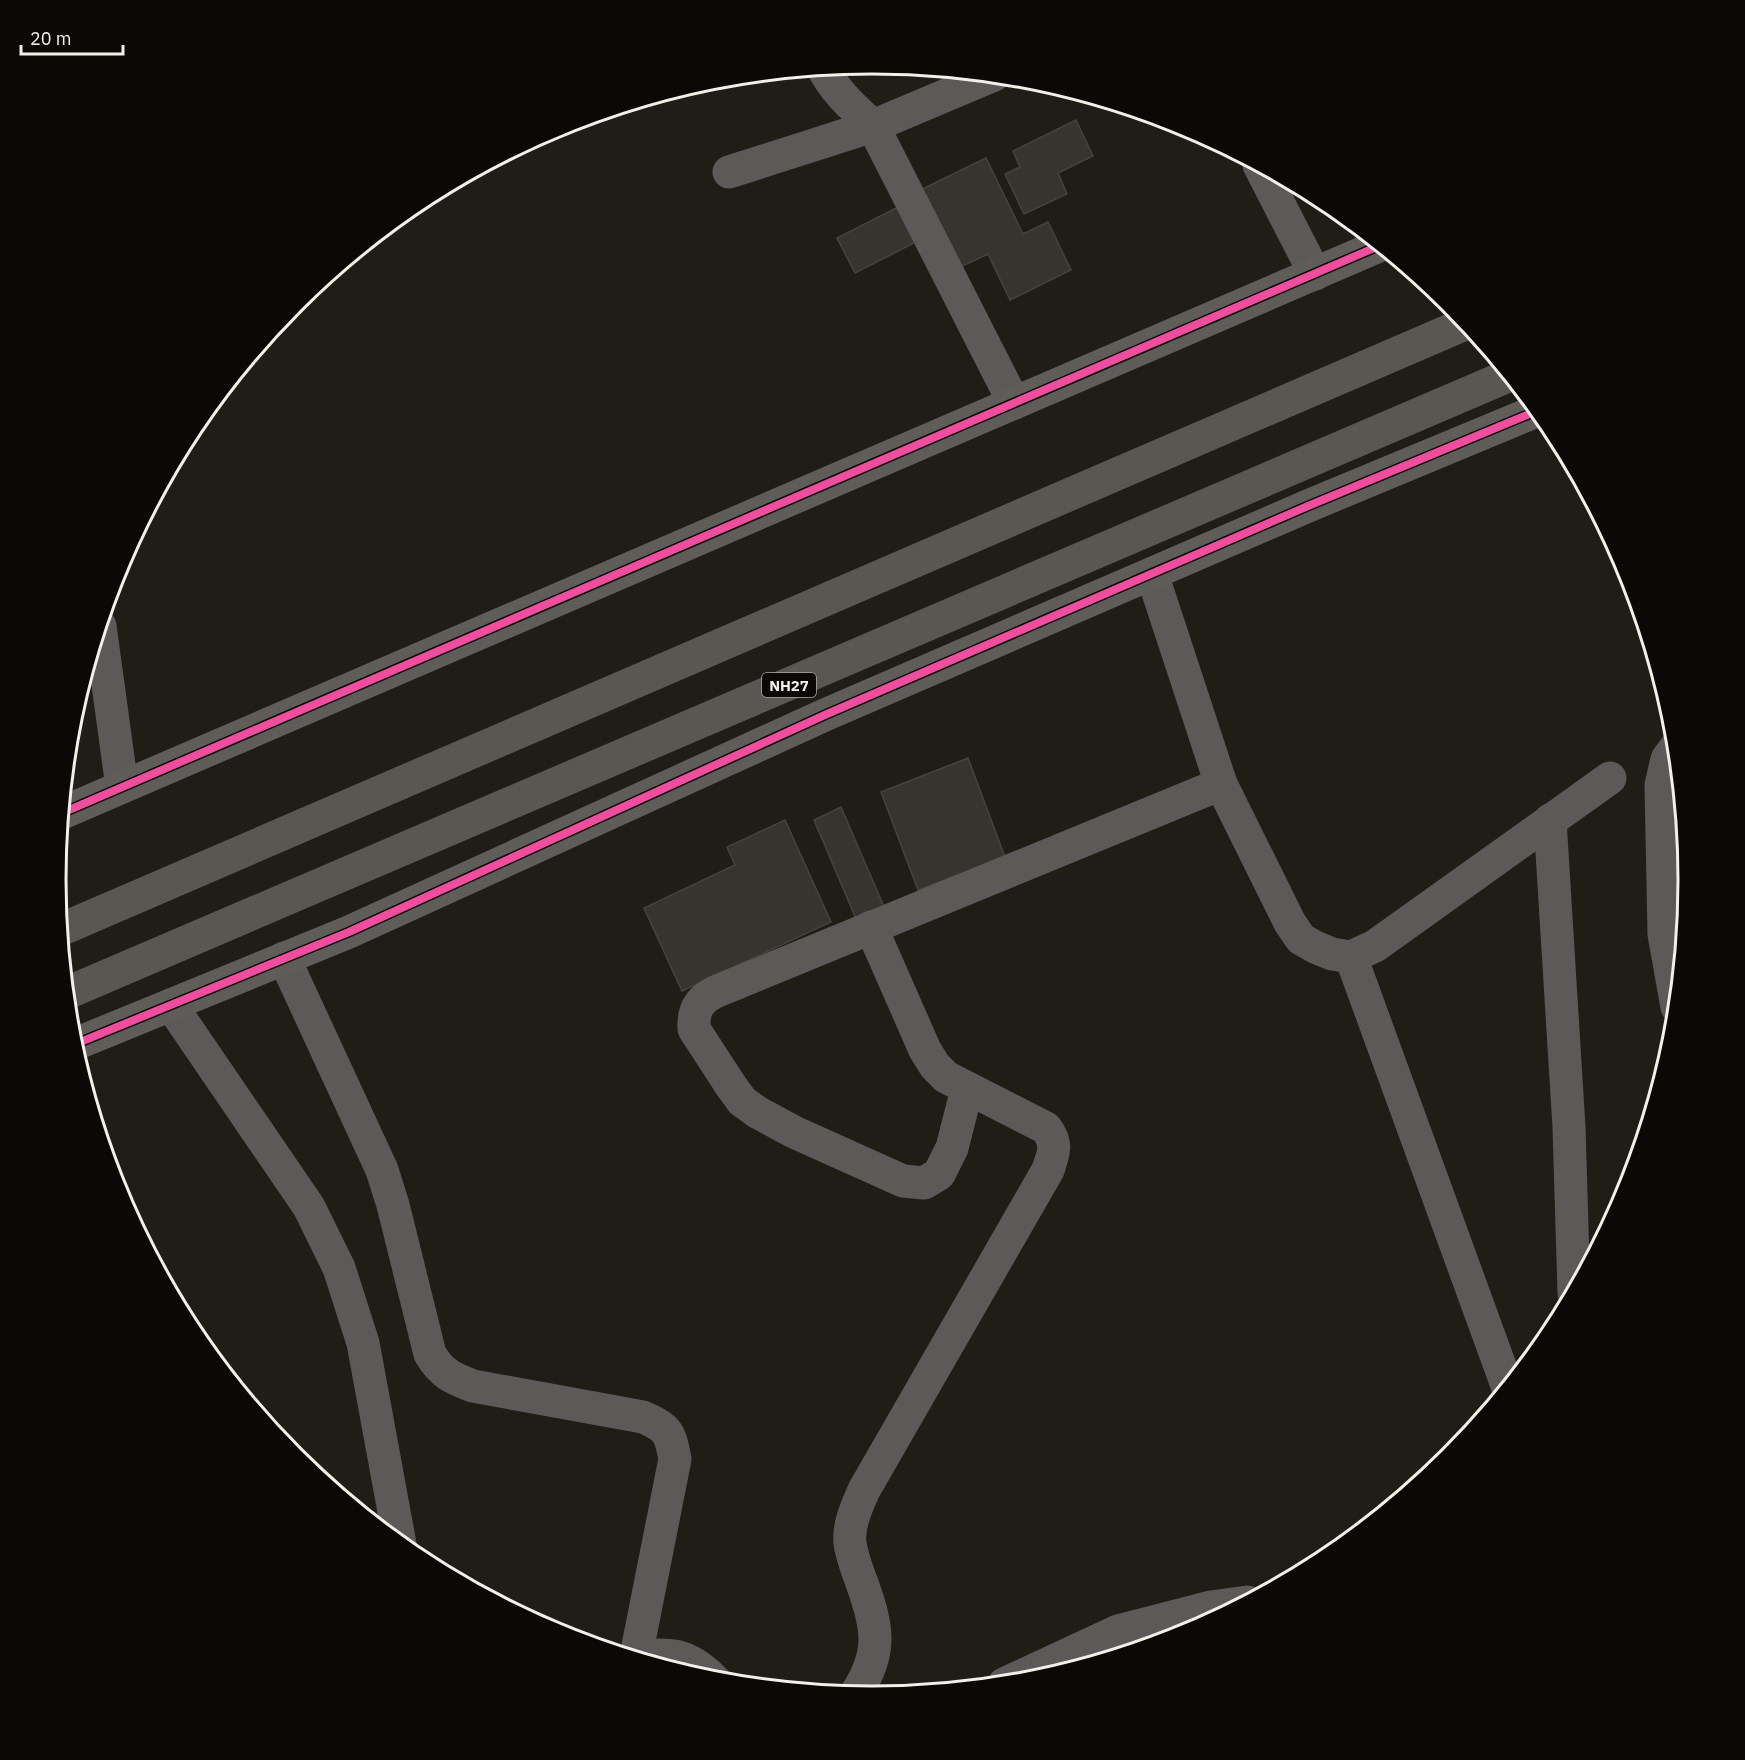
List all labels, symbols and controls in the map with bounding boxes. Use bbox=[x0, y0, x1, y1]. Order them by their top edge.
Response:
scale bar bbox=[21, 18, 123, 56]
text: 20 m bbox=[30, 27, 72, 50]
road number: NH27 bbox=[762, 673, 816, 697]

